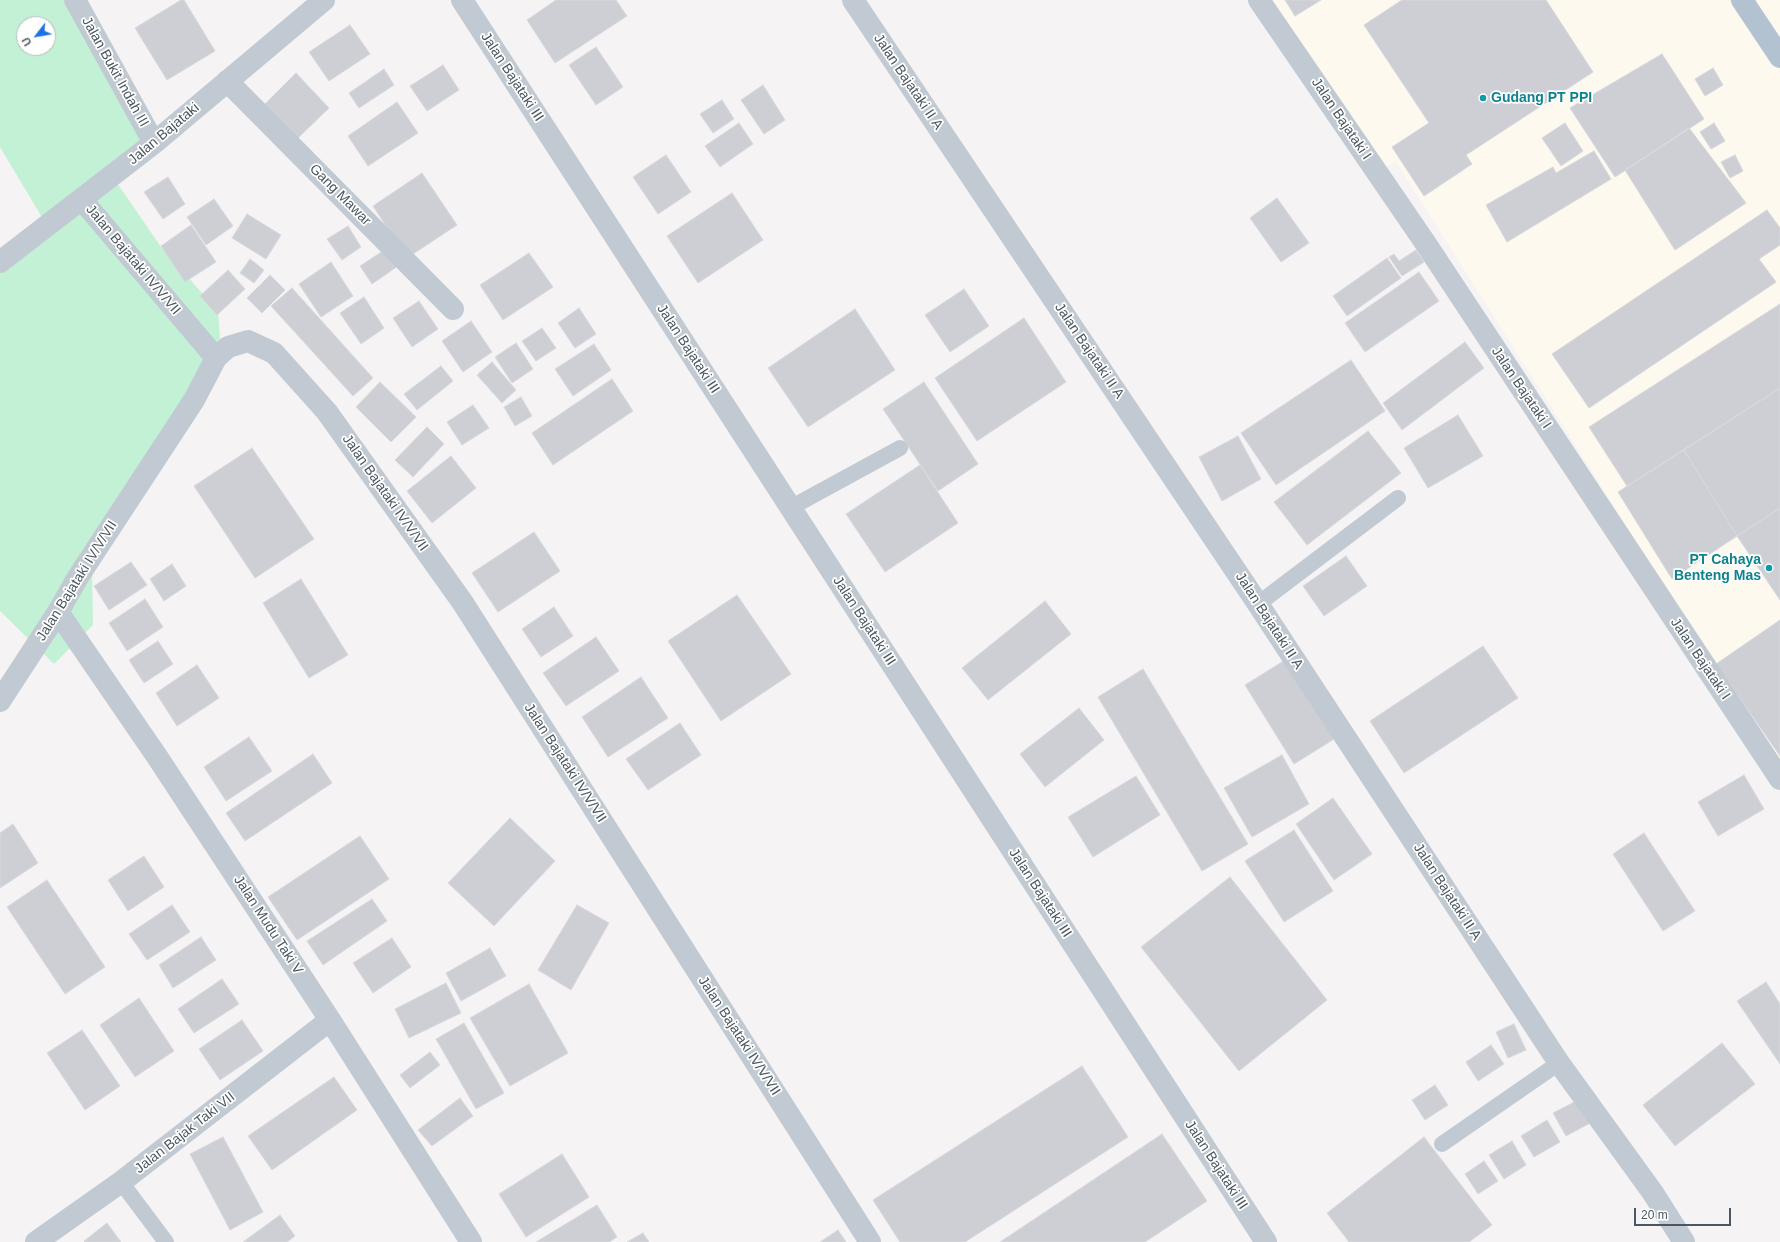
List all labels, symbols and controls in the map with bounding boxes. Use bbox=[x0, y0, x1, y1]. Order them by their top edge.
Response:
street label: Jalan Bukit Indah III bbox=[78, 14, 152, 130]
north arrow bbox=[16, 16, 56, 56]
street label: Jalan Bajataki III bbox=[477, 29, 547, 125]
street label: Jalan Bajataki II A bbox=[870, 31, 946, 133]
text: U bbox=[19, 35, 34, 48]
street label: Jalan Bajataki I bbox=[1307, 75, 1375, 163]
place label: Gudang PT PPI bbox=[1491, 90, 1592, 106]
marker: Gudang PT PPI bbox=[1478, 93, 1488, 103]
street label: Jalan Bajataki bbox=[125, 100, 203, 168]
street label: Gang Mawar bbox=[306, 161, 374, 229]
street label: Jalan Bajataki IV/V/VII bbox=[82, 202, 184, 318]
street label: Jalan Bajataki II A bbox=[1051, 300, 1127, 402]
street label: Jalan Bajataki III bbox=[653, 301, 723, 397]
street label: Jalan Bajataki I bbox=[1487, 344, 1555, 432]
street label: Jalan Bajataki IV/V/VII bbox=[338, 431, 432, 555]
street label: Jalan Bajataki IV/V/VII bbox=[33, 518, 121, 644]
place label: PT Cahaya Benteng Mas bbox=[1674, 552, 1761, 584]
marker: PT Cahaya Benteng Mas bbox=[1764, 563, 1774, 573]
street label: Jalan Bajataki II A bbox=[1231, 569, 1307, 673]
street label: Jalan Bajataki III bbox=[829, 573, 899, 669]
street label: Jalan Bajataki I bbox=[1666, 615, 1734, 703]
street label: Jalan Bajataki IV/V/VII bbox=[520, 700, 610, 826]
street label: Jalan Bajataki II A bbox=[1409, 840, 1485, 944]
street label: Jalan Bajataki III bbox=[1005, 845, 1075, 941]
street label: Jalan Mudu Taki V bbox=[230, 872, 306, 978]
street label: Jalan Bajataki IV/V/VII bbox=[694, 973, 784, 1099]
street label: Jalan Bajak Taki VII bbox=[132, 1089, 238, 1177]
street label: Jalan Bajataki III bbox=[1181, 1117, 1251, 1213]
scale bar bbox=[1636, 1200, 1733, 1226]
text: 20 m bbox=[1641, 1208, 1668, 1222]

